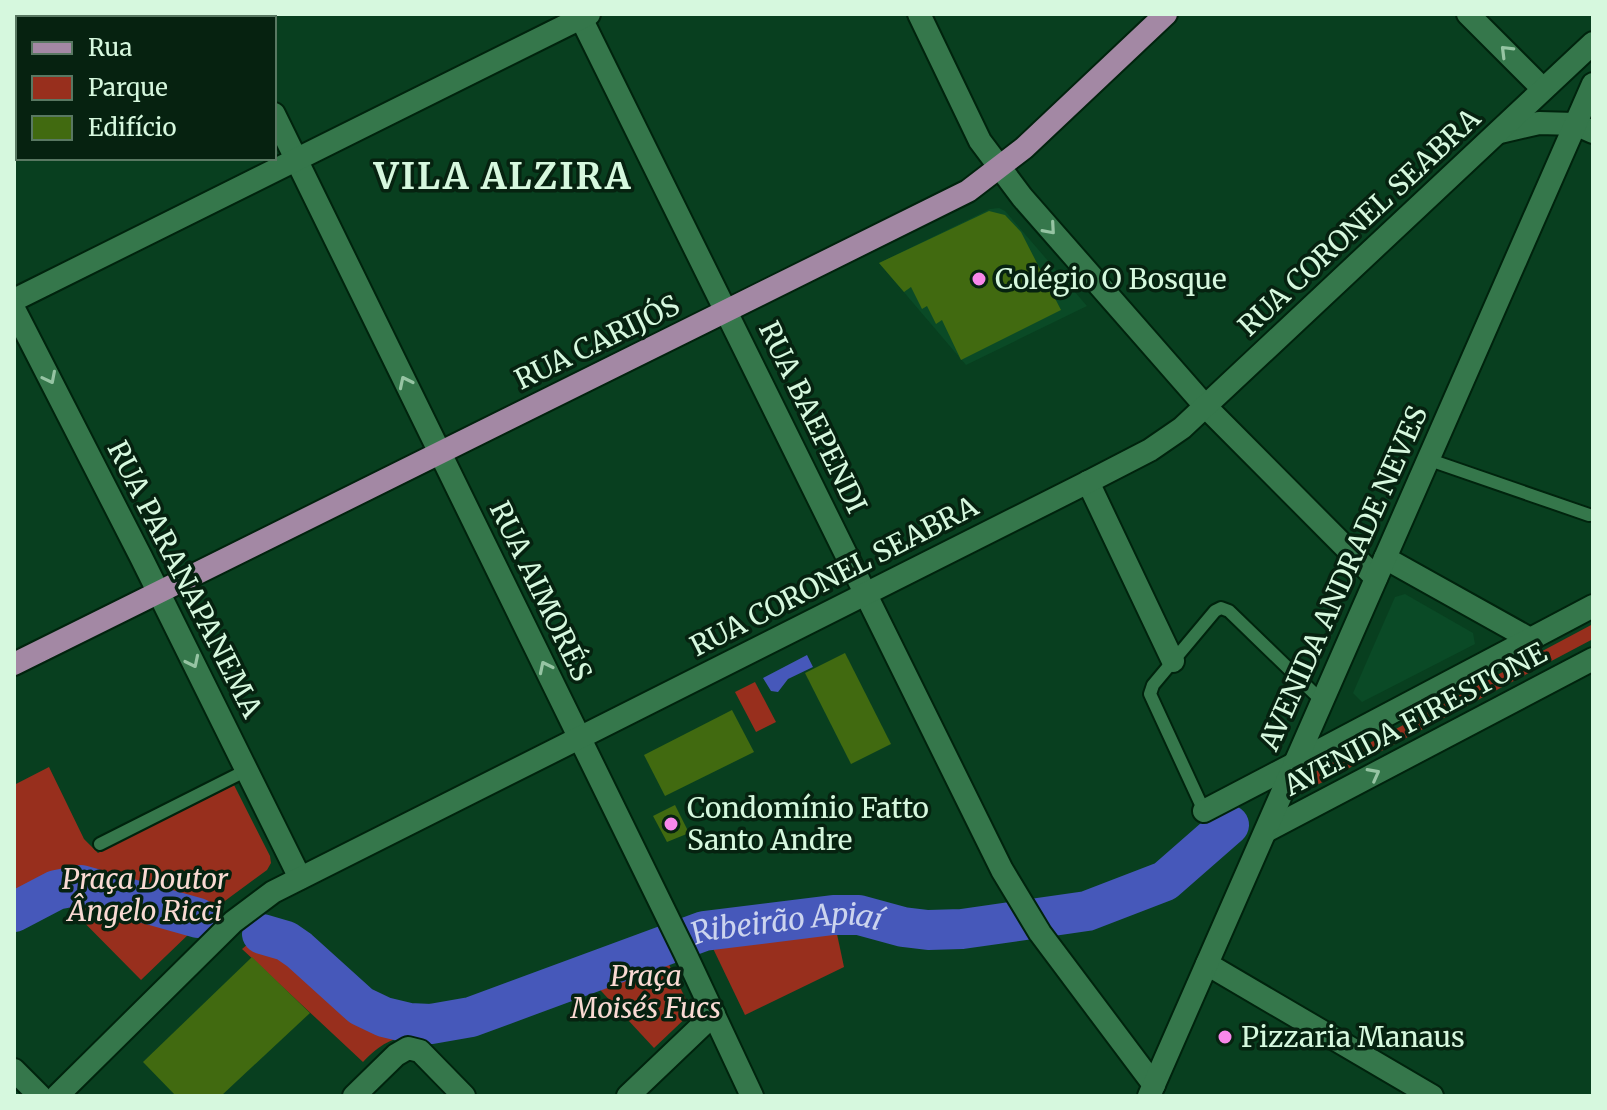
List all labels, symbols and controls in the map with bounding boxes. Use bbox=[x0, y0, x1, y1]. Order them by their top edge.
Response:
legend bbox=[16, 16, 276, 160]
text: Rua bbox=[88, 32, 132, 63]
one-way arrow bbox=[1501, 46, 1515, 61]
text: Parque bbox=[88, 72, 168, 103]
street label: RUA CORONEL SEABRA bbox=[1230, 100, 1488, 344]
text: Edifício bbox=[88, 112, 176, 143]
district label: VILA ALZIRA bbox=[373, 154, 632, 199]
one-way arrow bbox=[1040, 219, 1055, 234]
place label: Colégio O Bosque bbox=[995, 261, 1227, 297]
marker: Colégio O Bosque bbox=[970, 270, 988, 288]
street label: RUA CARIJÓS bbox=[509, 287, 685, 397]
street label: RUA BAEPENDI bbox=[751, 315, 875, 519]
one-way arrow bbox=[40, 370, 55, 385]
one-way arrow bbox=[400, 376, 415, 391]
street label: AVENIDA ANDRADE NEVES bbox=[1250, 400, 1435, 757]
street label: RUA PARANAPANEMA bbox=[100, 435, 271, 724]
street label: RUA CORONEL SEABRA bbox=[684, 488, 984, 664]
street label: RUA AIMORÉS bbox=[482, 495, 600, 687]
street label: AVENIDA FIRESTONE bbox=[1276, 634, 1553, 804]
one-way arrow bbox=[184, 653, 199, 668]
one-way arrow bbox=[539, 661, 554, 676]
one-way arrow bbox=[1365, 769, 1380, 784]
place label: Condomínio Fatto Santo Andre bbox=[687, 790, 929, 858]
marker: Condomínio Fatto Santo Andre bbox=[662, 815, 680, 833]
park label: Praça Doutor Ângelo Ricci bbox=[62, 861, 229, 929]
water label: Ribeirão Apiaí bbox=[685, 895, 890, 952]
park label: Praça Moisés Fucs bbox=[570, 958, 721, 1026]
place label: Pizzaria Manaus bbox=[1241, 1019, 1465, 1055]
marker: Pizzaria Manaus bbox=[1216, 1028, 1234, 1046]

